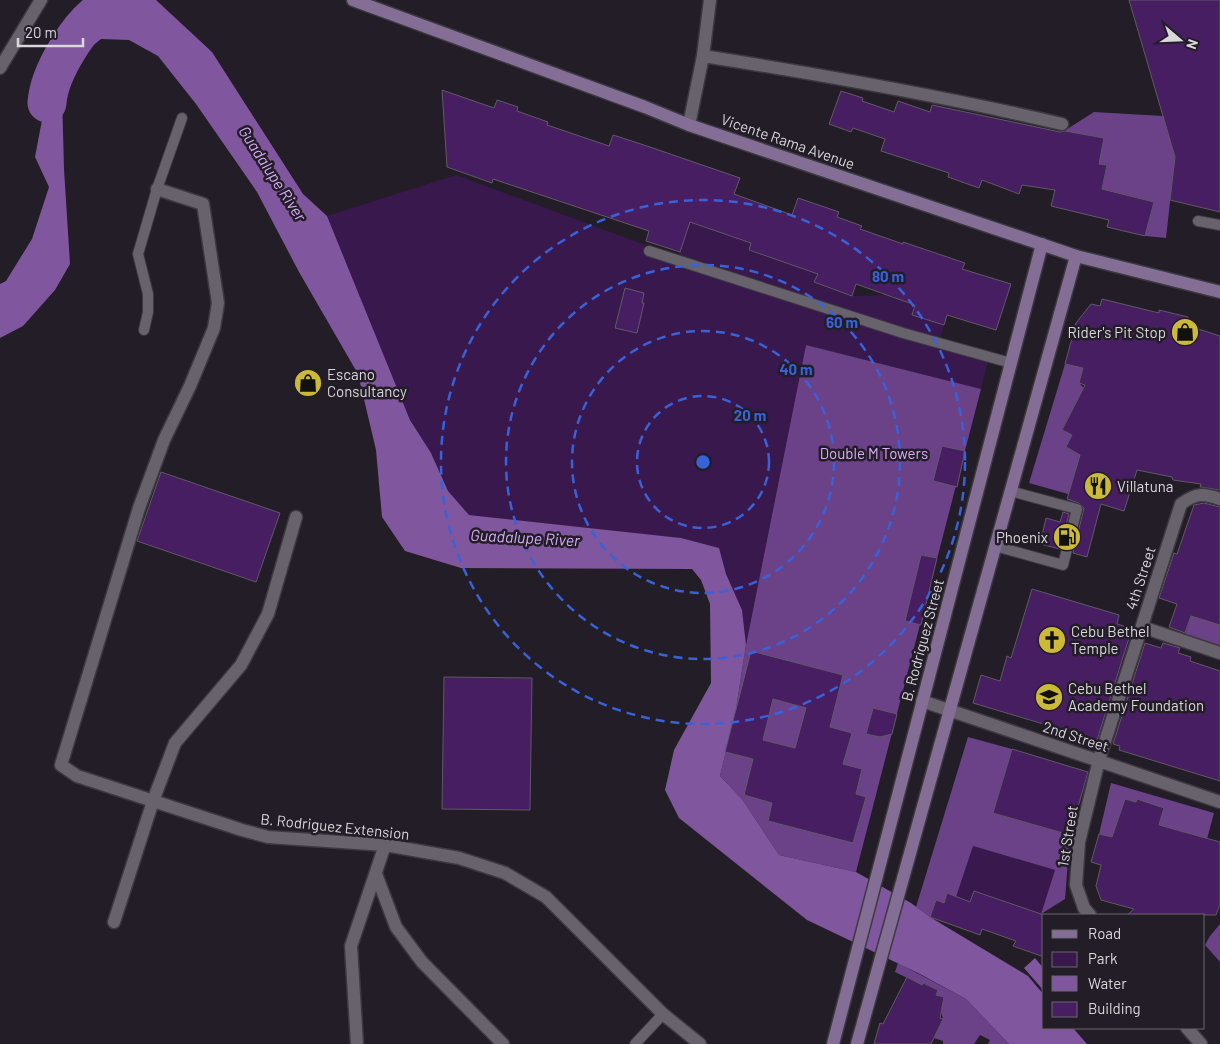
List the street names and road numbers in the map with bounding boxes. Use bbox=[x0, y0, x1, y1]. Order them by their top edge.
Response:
street label: Vicente Rama Avenue bbox=[719, 110, 857, 172]
street label: 4th Street bbox=[1121, 544, 1159, 612]
street label: B. Rodriguez Street bbox=[897, 577, 947, 703]
street label: 2nd Street bbox=[1041, 717, 1111, 755]
street label: 1st Street bbox=[1053, 804, 1081, 868]
street label: B. Rodriguez Extension bbox=[260, 809, 410, 843]

